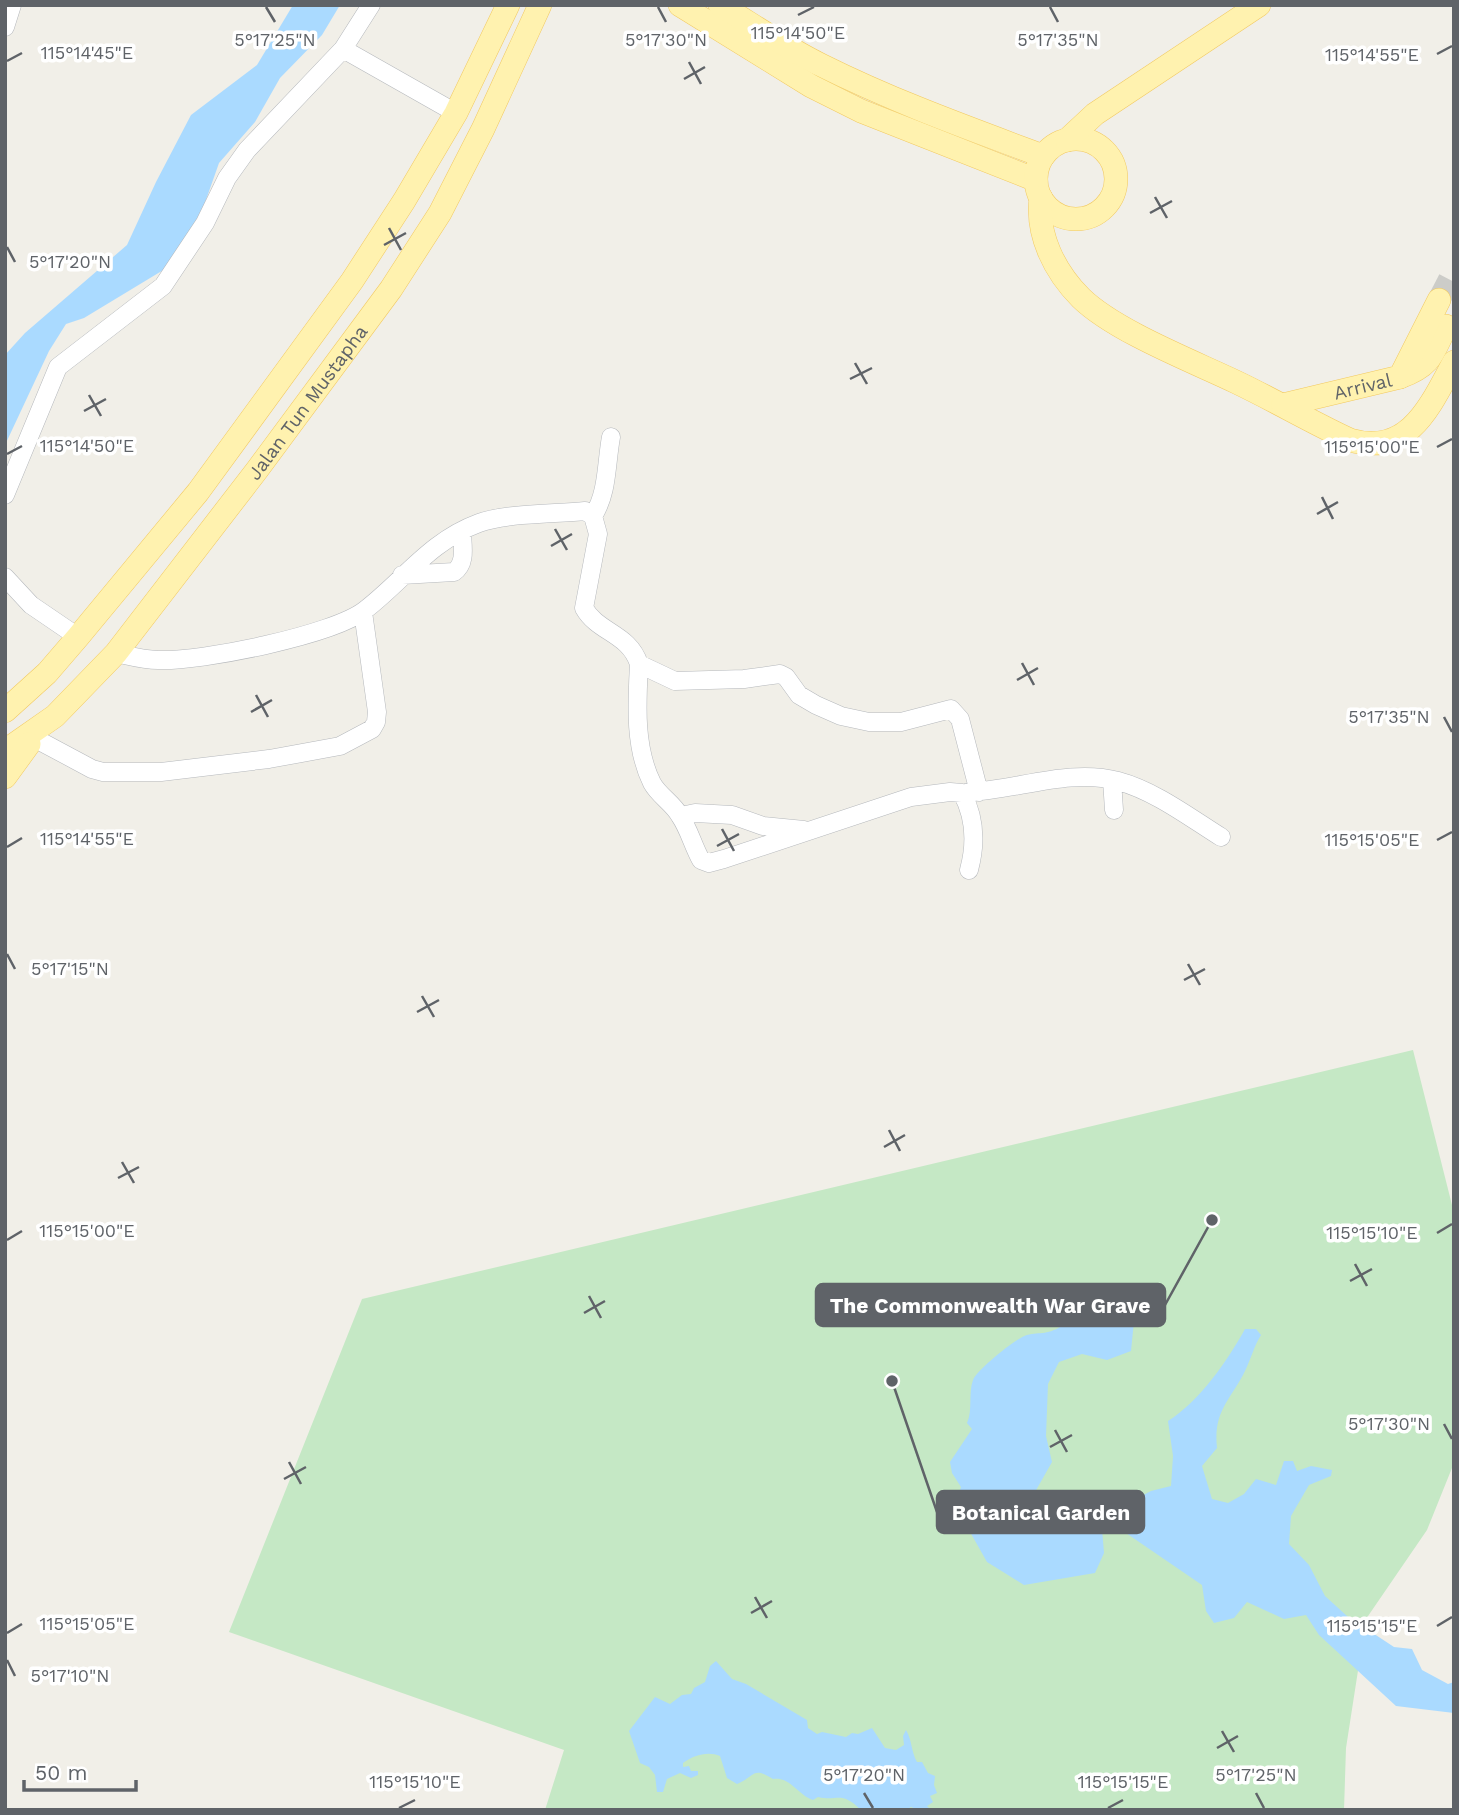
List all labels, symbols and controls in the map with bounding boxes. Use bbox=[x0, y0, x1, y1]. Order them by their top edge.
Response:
text: 115°14'50"E bbox=[751, 22, 845, 43]
text: 5°17'25"N bbox=[234, 29, 316, 50]
text: 5°17'30"N bbox=[625, 29, 707, 50]
text: 5°17'35"N bbox=[1017, 29, 1099, 50]
text: 115°14'45"E bbox=[41, 42, 133, 63]
text: 115°14'55"E bbox=[1325, 44, 1419, 65]
text: 5°17'20"N bbox=[29, 251, 111, 272]
street label: Jalan Tun Mustapha bbox=[243, 320, 372, 485]
street label: Arrival bbox=[1331, 368, 1395, 404]
text: 115°14'50"E bbox=[40, 435, 134, 456]
text: 115°15'00"E bbox=[1324, 436, 1420, 457]
text: 5°17'35"N bbox=[1348, 706, 1430, 727]
text: 115°14'55"E bbox=[40, 828, 134, 849]
text: 115°15'05"E bbox=[1325, 829, 1419, 850]
text: 5°17'15"N bbox=[31, 958, 109, 979]
text: 115°15'00"E bbox=[39, 1220, 135, 1241]
text: 115°15'10"E bbox=[1326, 1222, 1418, 1243]
callout: The Commonwealth War Grave bbox=[816, 1284, 1165, 1326]
text: The Commonwealth War Grave bbox=[830, 1293, 1150, 1318]
text: 5°17'30"N bbox=[1348, 1413, 1430, 1434]
callout: Botanical Garden bbox=[937, 1491, 1144, 1533]
text: Botanical Garden bbox=[952, 1500, 1130, 1525]
text: 115°15'05"E bbox=[40, 1613, 134, 1634]
text: 115°15'15"E bbox=[1327, 1615, 1417, 1636]
text: 5°17'10"N bbox=[31, 1665, 109, 1686]
scale bar bbox=[24, 1748, 136, 1792]
text: 50 m bbox=[35, 1760, 87, 1785]
text: 5°17'20"N bbox=[823, 1764, 905, 1785]
text: 5°17'25"N bbox=[1215, 1764, 1297, 1785]
text: 115°15'10"E bbox=[369, 1771, 461, 1792]
text: 115°15'15"E bbox=[1078, 1771, 1168, 1792]

